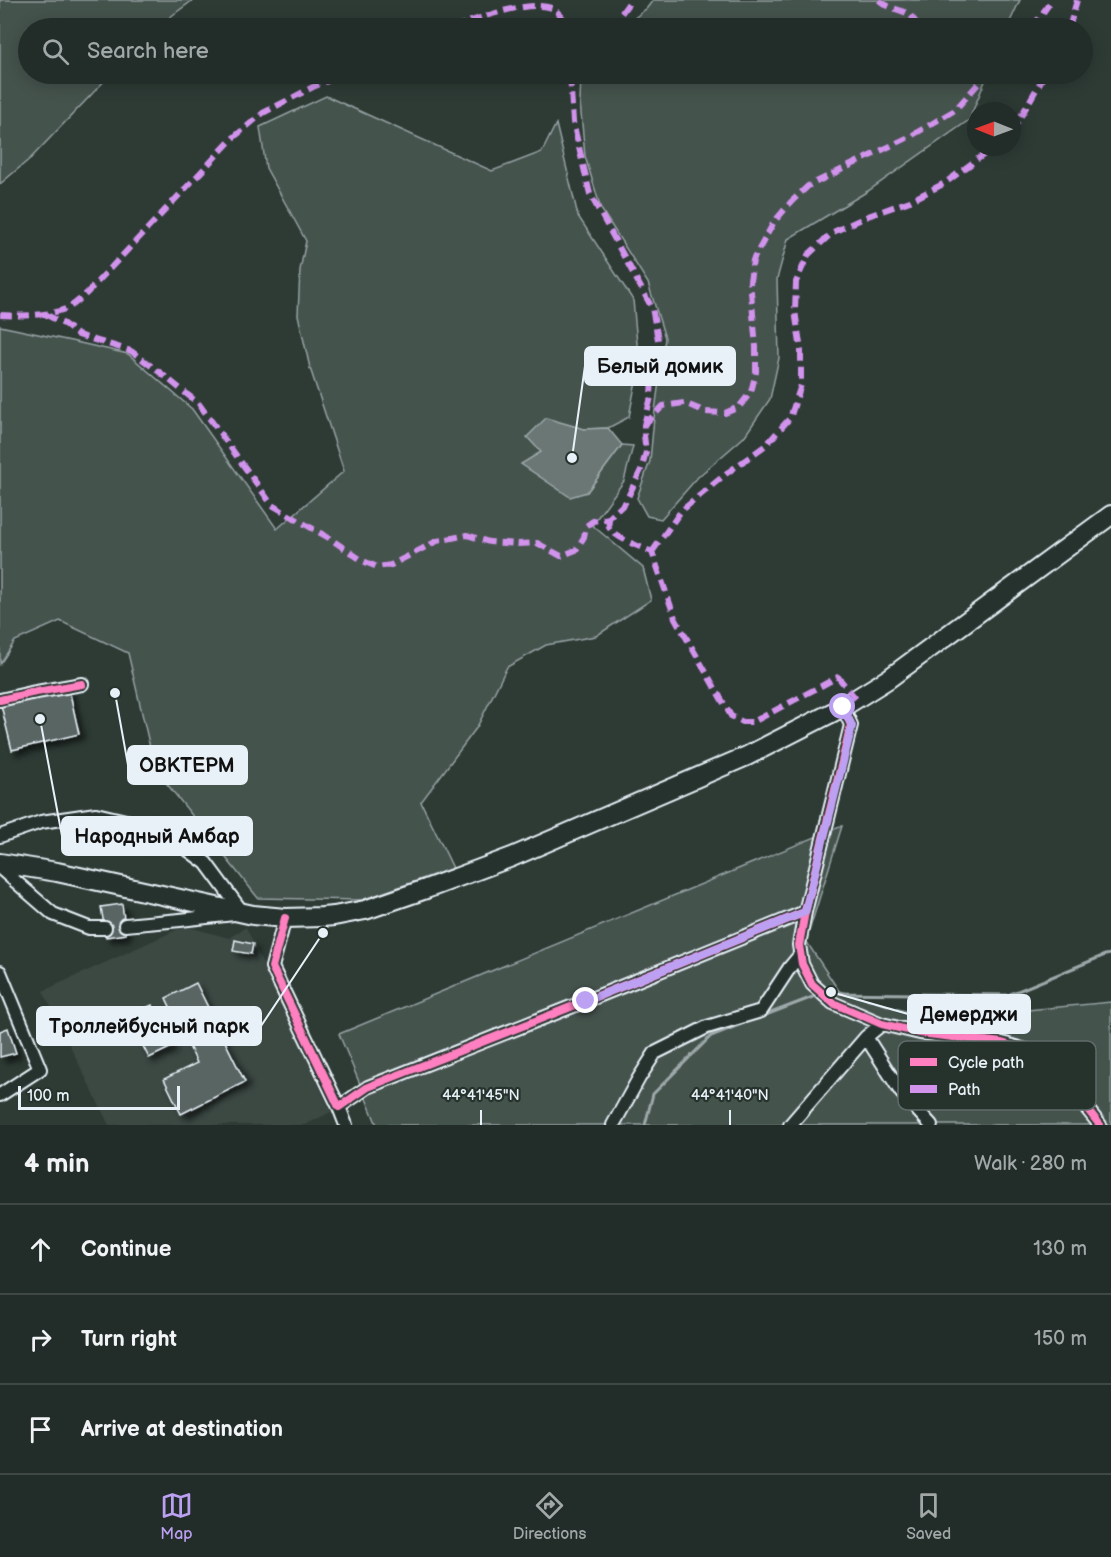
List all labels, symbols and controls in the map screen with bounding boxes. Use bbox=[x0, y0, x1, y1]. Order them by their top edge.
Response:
search box bbox=[18, 18, 1093, 84]
icon: search bbox=[39, 35, 72, 68]
text: Search here bbox=[87, 38, 209, 65]
north arrow bbox=[967, 102, 1021, 156]
callout: Белый домик bbox=[585, 347, 735, 385]
text: Белый домик bbox=[597, 355, 723, 379]
route start bbox=[829, 693, 855, 719]
callout: ОВКТЕРМ bbox=[128, 746, 247, 784]
text: ОВКТЕРМ bbox=[139, 754, 235, 778]
callout: Народный Амбар bbox=[62, 817, 252, 855]
text: Народный Амбар bbox=[74, 825, 240, 849]
route end bbox=[572, 987, 598, 1013]
callout: Демерджи bbox=[908, 995, 1030, 1033]
text: Демерджи bbox=[920, 1003, 1018, 1027]
callout: Троллейбусный парк bbox=[37, 1007, 261, 1045]
text: Троллейбусный парк bbox=[49, 1015, 249, 1039]
legend bbox=[898, 1041, 1096, 1110]
text: Cycle path bbox=[948, 1054, 1024, 1073]
text: Path bbox=[948, 1081, 980, 1100]
scale bar bbox=[18, 1083, 180, 1110]
text: 44°41'45"N bbox=[442, 1086, 520, 1105]
text: 44°41'40"N bbox=[691, 1086, 769, 1105]
text: 100 m bbox=[27, 1087, 70, 1106]
text: 4 min bbox=[24, 1149, 89, 1180]
text: Walk · 280 m bbox=[974, 1152, 1087, 1176]
icon: ahead bbox=[24, 1233, 57, 1266]
text: Continue bbox=[81, 1236, 171, 1263]
text: 130 m bbox=[1033, 1237, 1087, 1261]
icon: right bbox=[24, 1323, 57, 1356]
text: Turn right bbox=[81, 1326, 177, 1353]
text: 150 m bbox=[1034, 1327, 1087, 1351]
icon: arrive bbox=[24, 1413, 57, 1446]
text: Arrive at destination bbox=[81, 1416, 283, 1443]
tab: Map bbox=[160, 1489, 193, 1544]
tab: Directions bbox=[513, 1489, 586, 1544]
tab: Saved bbox=[906, 1489, 951, 1544]

